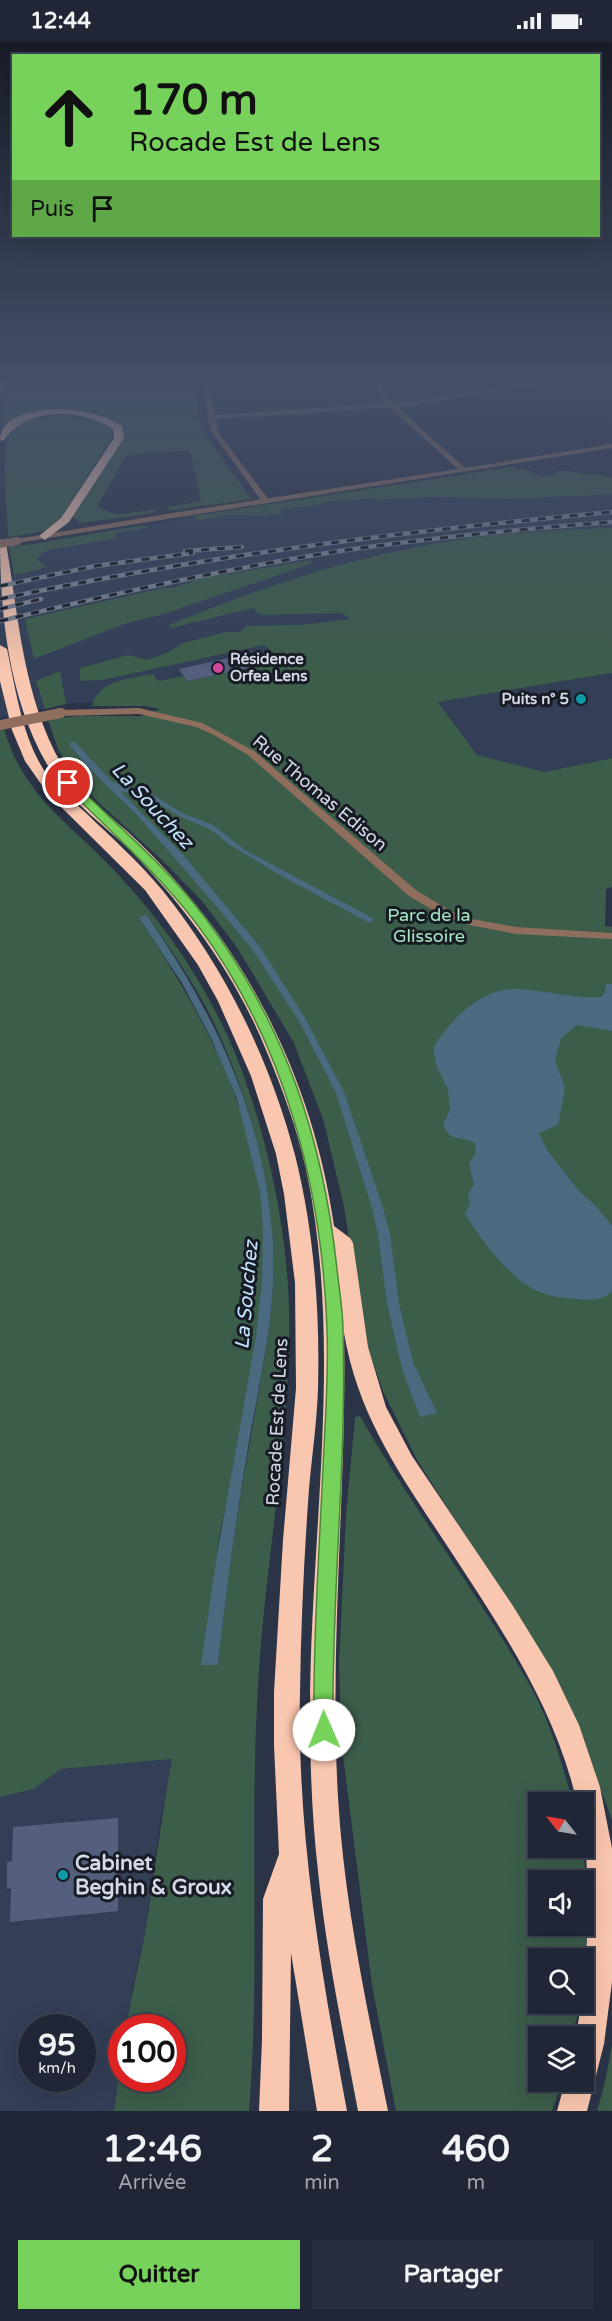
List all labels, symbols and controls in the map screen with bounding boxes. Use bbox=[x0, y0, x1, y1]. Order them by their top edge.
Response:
text: 12:44 bbox=[30, 8, 91, 34]
text: 170 m bbox=[129, 75, 258, 126]
icon: ahead bbox=[30, 78, 108, 156]
text: Rocade Est de Lens bbox=[129, 126, 380, 159]
icon: arrive bbox=[86, 192, 119, 225]
text: Puis bbox=[30, 196, 74, 222]
place label: Résidence Orfea Lens bbox=[230, 650, 307, 685]
marker: Résidence Orfea Lens bbox=[211, 661, 225, 675]
place label: Puits n° 5 bbox=[502, 690, 569, 708]
marker: Puits n° 5 bbox=[574, 692, 588, 706]
street label: Rue Thomas Edison bbox=[248, 730, 392, 856]
pin bbox=[42, 757, 93, 808]
water label: La Souchez bbox=[106, 758, 199, 855]
icon: arrive bbox=[51, 766, 84, 799]
park label: Parc de la Glissoire bbox=[387, 904, 471, 947]
water label: La Souchez bbox=[230, 1238, 264, 1350]
street label: Rocade Est de Lens bbox=[262, 1338, 292, 1506]
position arrow bbox=[292, 1698, 356, 1762]
north arrow bbox=[528, 1792, 594, 1858]
map controls bbox=[528, 1792, 594, 2092]
place label: Cabinet Beghin & Groux bbox=[75, 1851, 232, 1900]
marker: Cabinet Beghin & Groux bbox=[56, 1868, 70, 1882]
button: sound bbox=[528, 1870, 594, 1936]
button: search bbox=[528, 1948, 594, 2014]
speed limit sign: 100 bbox=[108, 2014, 186, 2092]
button: layers bbox=[528, 2026, 594, 2092]
text: 95 bbox=[38, 2027, 76, 2064]
text: km/h bbox=[38, 2059, 76, 2077]
text: 12:46 bbox=[102, 2128, 202, 2171]
text: 2 bbox=[311, 2128, 333, 2171]
text: 460 bbox=[442, 2128, 510, 2171]
text: Arrivée bbox=[118, 2171, 186, 2195]
text: min bbox=[304, 2171, 340, 2195]
text: m bbox=[467, 2171, 485, 2195]
button: Quitter bbox=[18, 2240, 300, 2309]
button: Partager bbox=[312, 2240, 594, 2309]

